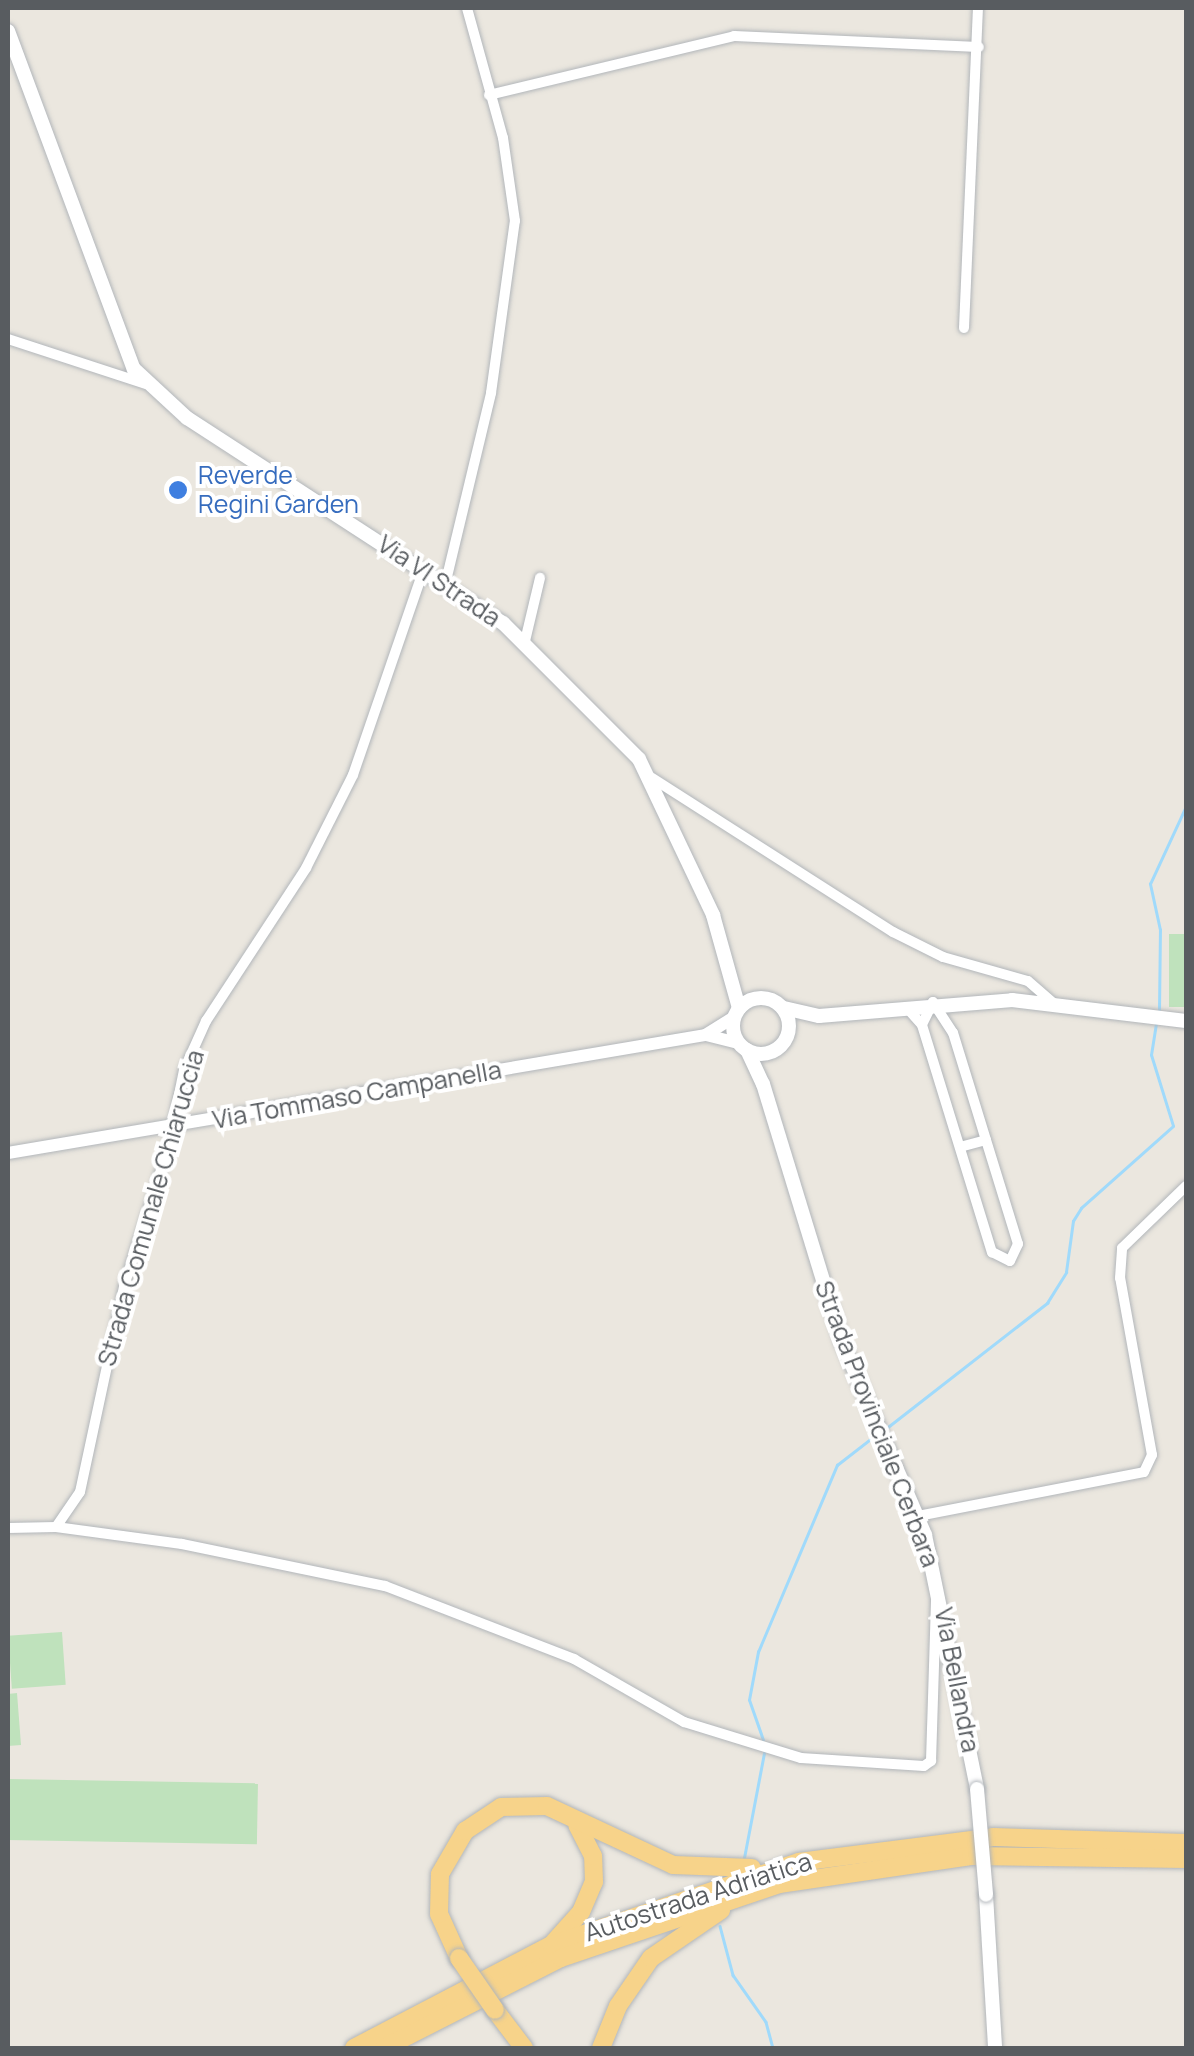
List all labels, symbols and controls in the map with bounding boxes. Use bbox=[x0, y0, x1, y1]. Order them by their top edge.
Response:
place label: Reverde Regini Garden bbox=[198, 461, 359, 520]
marker: Reverde Regini Garden bbox=[167, 479, 189, 501]
street label: Via VI Strada bbox=[372, 529, 506, 633]
street label: Strada Comunale Chiaruccia bbox=[91, 1047, 211, 1369]
street label: Via Tommaso Campanella bbox=[210, 1055, 504, 1135]
street label: Strada Provinciale Cerbara bbox=[808, 1277, 946, 1571]
street label: Via Bellandra bbox=[928, 1605, 986, 1755]
street label: Autostrada Adriatica bbox=[581, 1846, 815, 1948]

